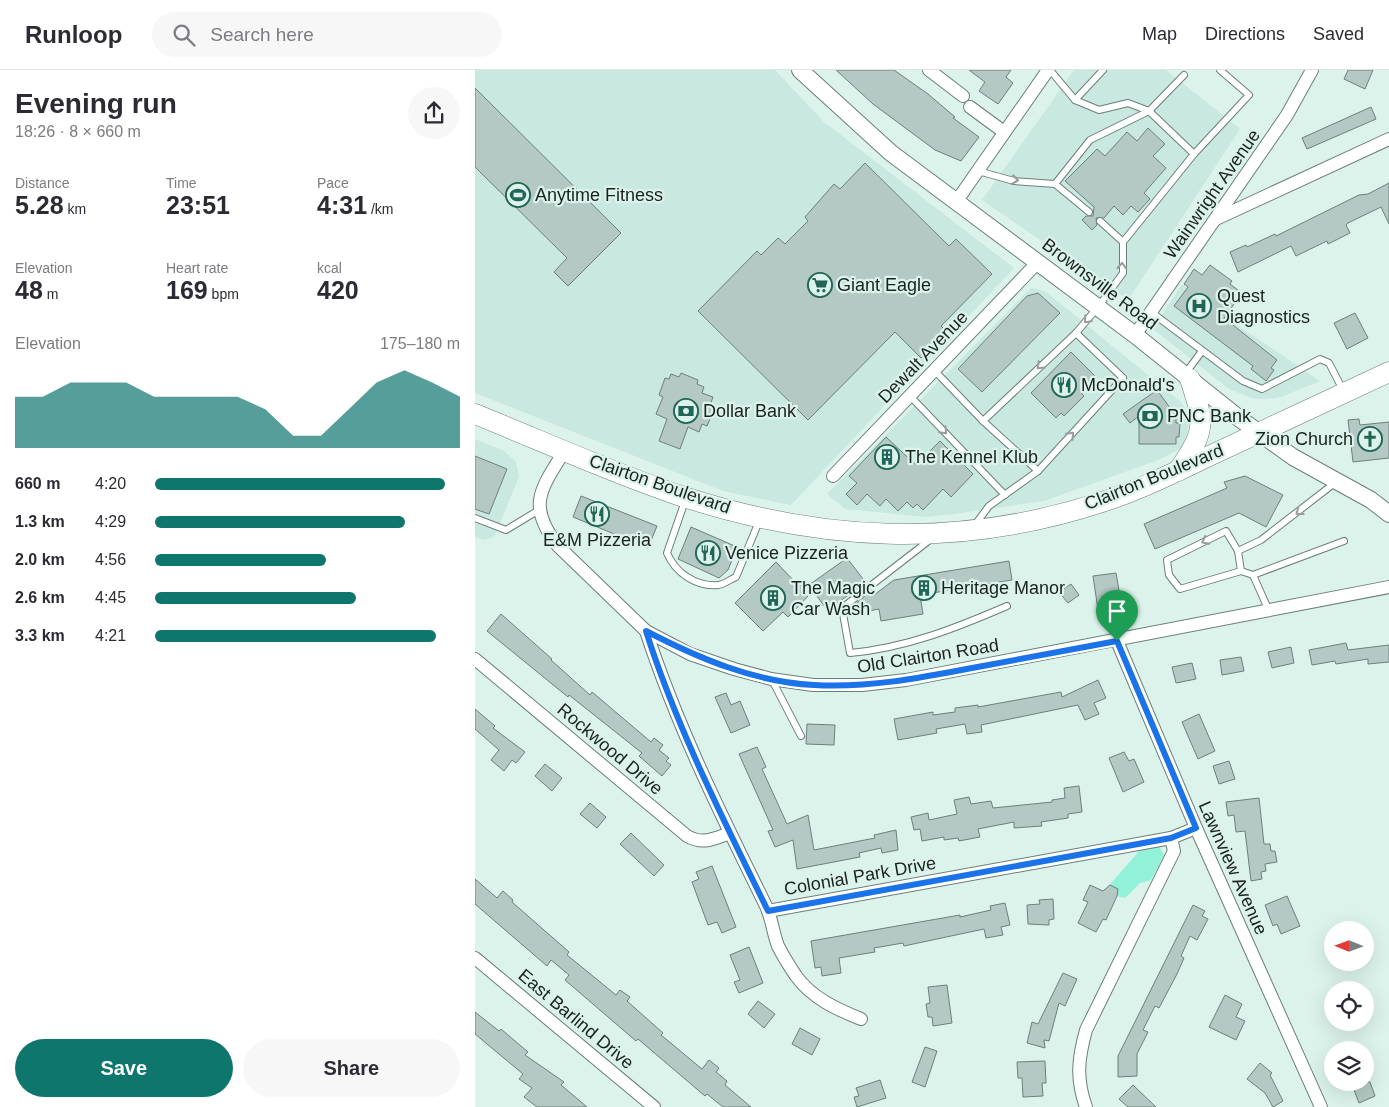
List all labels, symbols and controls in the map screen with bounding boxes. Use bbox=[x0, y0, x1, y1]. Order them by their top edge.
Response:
search box bbox=[152, 12, 502, 57]
text: Runloop bbox=[25, 21, 122, 48]
icon: search bbox=[170, 21, 198, 49]
text: Search here bbox=[210, 24, 314, 45]
text: Map bbox=[1142, 24, 1177, 44]
text: Directions bbox=[1205, 24, 1285, 44]
text: Saved bbox=[1313, 24, 1364, 44]
button: share bbox=[408, 87, 460, 139]
text: Evening run bbox=[15, 88, 177, 119]
text: 18:26 · 8 × 660 m bbox=[15, 123, 141, 140]
street label: Wainwright Avenue bbox=[1160, 126, 1264, 262]
text: Distance bbox=[15, 175, 69, 191]
text: Time bbox=[166, 175, 197, 191]
text: Pace bbox=[317, 175, 349, 191]
one-way arrow bbox=[1011, 175, 1020, 185]
sports icon: Anytime Fitness bbox=[505, 182, 531, 208]
place label: Anytime Fitness bbox=[535, 185, 663, 205]
text: 5.28 bbox=[15, 191, 64, 219]
text: 23:51 bbox=[166, 191, 230, 219]
text: 4:31 bbox=[317, 191, 367, 219]
text: km bbox=[64, 201, 86, 217]
text: /km bbox=[367, 201, 394, 217]
street label: Brownsville Road bbox=[1038, 234, 1162, 334]
text: Elevation bbox=[15, 260, 73, 276]
text: Heart rate bbox=[166, 260, 228, 276]
text: kcal bbox=[317, 260, 342, 276]
one-way arrow bbox=[1117, 262, 1128, 270]
supermarket icon: Giant Eagle bbox=[807, 272, 833, 298]
place label: Giant Eagle bbox=[837, 275, 931, 295]
text: 48 bbox=[15, 276, 43, 304]
text: 169 bbox=[166, 276, 208, 304]
text: 420 bbox=[317, 276, 359, 304]
text: m bbox=[43, 286, 58, 302]
text: bpm bbox=[208, 286, 239, 302]
place label: Quest Diagnostics bbox=[1217, 286, 1310, 327]
hospital icon: Quest Diagnostics bbox=[1186, 293, 1212, 319]
street label: Dewalt Avenue bbox=[874, 307, 972, 407]
one-way arrow bbox=[1084, 314, 1093, 323]
text: Elevation bbox=[15, 335, 81, 352]
text: 175–180 m bbox=[380, 335, 460, 352]
one-way arrow bbox=[1037, 360, 1046, 369]
restaurant icon: McDonald's bbox=[1051, 372, 1077, 398]
place label: McDonald's bbox=[1081, 375, 1174, 395]
bank icon: Dollar Bank bbox=[673, 398, 699, 424]
place label: Dollar Bank bbox=[703, 401, 797, 421]
bank icon: PNC Bank bbox=[1137, 403, 1163, 429]
place label: PNC Bank bbox=[1167, 406, 1252, 426]
one-way arrow bbox=[938, 425, 947, 434]
church icon: Zion Church bbox=[1357, 426, 1383, 452]
place label: Zion Church bbox=[1255, 429, 1353, 449]
one-way arrow bbox=[1065, 432, 1074, 441]
street label: Clairton Boulevard bbox=[1082, 440, 1226, 514]
building icon: The Kennel Klub bbox=[874, 444, 900, 470]
place label: The Kennel Klub bbox=[905, 447, 1038, 467]
street label: Clairton Boulevard bbox=[587, 450, 733, 518]
text: 660 m bbox=[15, 475, 60, 492]
text: 4:20 bbox=[95, 475, 126, 492]
restaurant icon: E&M Pizzeria bbox=[584, 501, 610, 527]
one-way arrow bbox=[1295, 506, 1305, 515]
text: 1.3 km bbox=[15, 513, 65, 530]
text: 4:29 bbox=[95, 513, 126, 530]
place label: E&M Pizzeria bbox=[543, 530, 652, 550]
one-way arrow bbox=[1202, 535, 1211, 545]
restaurant icon: Venice Pizzeria bbox=[695, 540, 721, 566]
place label: Venice Pizzeria bbox=[725, 543, 849, 563]
text: 2.0 km bbox=[15, 551, 65, 568]
text: 4:56 bbox=[95, 551, 126, 568]
building icon: Heritage Manor bbox=[911, 575, 937, 601]
place label: The Magic Car Wash bbox=[791, 578, 875, 619]
place label: Heritage Manor bbox=[941, 578, 1065, 598]
building icon: The Magic Car Wash bbox=[760, 585, 786, 611]
text: 2.6 km bbox=[15, 589, 65, 606]
text: 4:45 bbox=[95, 589, 126, 606]
pin bbox=[1096, 590, 1138, 641]
icon: arrive bbox=[1103, 597, 1131, 625]
text: 3.3 km bbox=[15, 627, 65, 644]
text: 4:21 bbox=[95, 627, 126, 644]
street label: Old Clairton Road bbox=[856, 635, 1000, 677]
street label: Rockwood Drive bbox=[553, 699, 667, 799]
street label: Lawnview Avenue bbox=[1195, 798, 1271, 938]
street label: Colonial Park Drive bbox=[782, 853, 938, 899]
north arrow bbox=[1324, 921, 1374, 971]
map controls bbox=[1324, 921, 1374, 1091]
street label: East Barlind Drive bbox=[514, 965, 638, 1073]
button: locate bbox=[1324, 981, 1374, 1031]
button: Save bbox=[15, 1039, 233, 1097]
button: Share bbox=[243, 1039, 460, 1097]
button: layers bbox=[1324, 1041, 1374, 1091]

